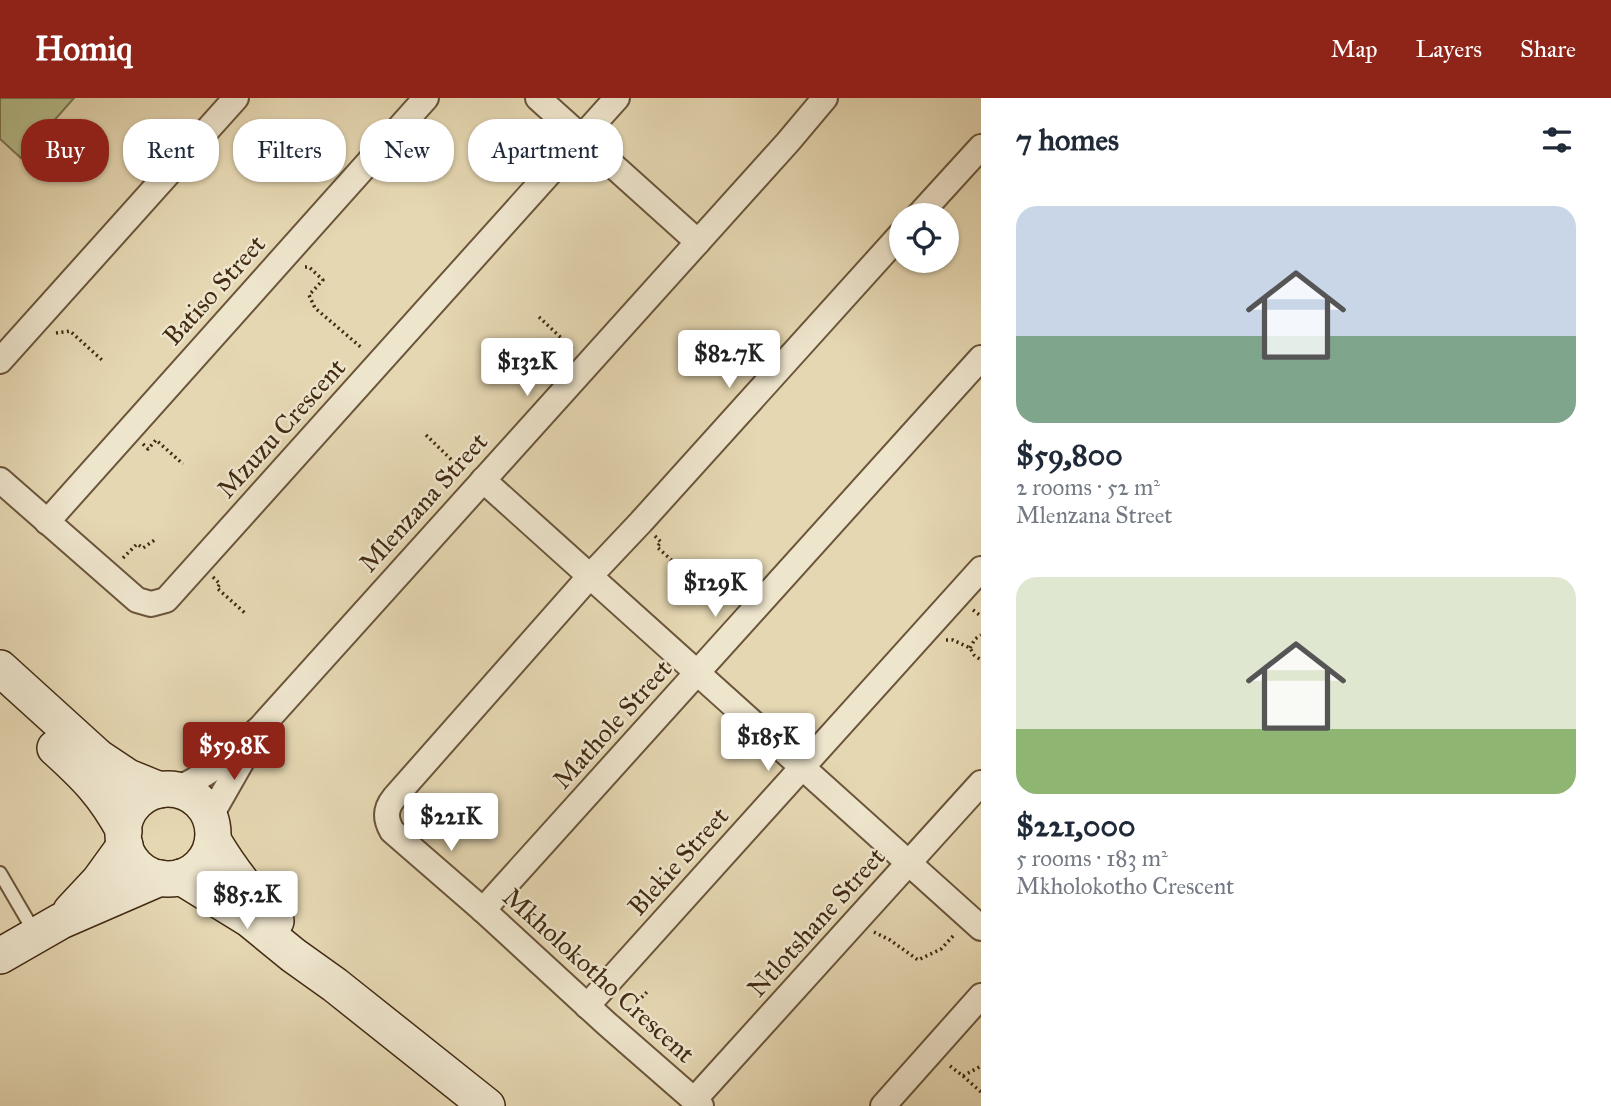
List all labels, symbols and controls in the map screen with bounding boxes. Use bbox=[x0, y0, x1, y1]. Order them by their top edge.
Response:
text: Homiq bbox=[35, 29, 132, 69]
text: Map bbox=[1331, 34, 1378, 64]
text: Layers bbox=[1416, 34, 1482, 64]
text: Share bbox=[1520, 34, 1576, 64]
chip: Buy bbox=[21, 119, 109, 182]
chip: Rent bbox=[123, 119, 219, 182]
chip: Filters bbox=[233, 119, 346, 182]
chip: New bbox=[360, 119, 454, 182]
chip: Apartment bbox=[468, 119, 623, 182]
icon: filters bbox=[1538, 121, 1576, 159]
text: 7 homes bbox=[1016, 122, 1119, 158]
map controls bbox=[889, 203, 959, 273]
button: locate bbox=[889, 203, 959, 273]
street label: Batiso Street bbox=[156, 228, 272, 352]
icon: home bbox=[1233, 252, 1359, 378]
pin: $82.7K bbox=[672, 330, 786, 390]
pin: $132K bbox=[478, 338, 576, 398]
text: $82.7K bbox=[694, 339, 764, 367]
text: $132K bbox=[497, 347, 557, 375]
street label: Mzuzu Crescent bbox=[210, 352, 352, 504]
street label: Mlenzana Street bbox=[352, 426, 494, 578]
text: $59,800 bbox=[1016, 437, 1123, 473]
text: 2 rooms · 52 m² bbox=[1016, 473, 1160, 501]
text: Mlenzana Street bbox=[1016, 501, 1172, 529]
pin: $129K bbox=[666, 560, 764, 619]
text: $129K bbox=[684, 568, 746, 596]
icon: home bbox=[1233, 623, 1359, 749]
street label: Mathole Street bbox=[546, 653, 678, 795]
pin: $185K bbox=[719, 714, 817, 773]
pin: $59.8K bbox=[177, 722, 291, 782]
text: $185K bbox=[737, 722, 799, 750]
text: $59.8K bbox=[199, 731, 269, 759]
pin: $221K bbox=[402, 794, 500, 853]
street label: Blekie Street bbox=[621, 800, 735, 922]
text: $221K bbox=[420, 802, 482, 830]
text: $221,000 bbox=[1016, 808, 1135, 844]
street label: Ntlotshane Street bbox=[740, 841, 892, 1003]
text: 5 rooms · 183 m² bbox=[1016, 844, 1168, 872]
pin: $85.2K bbox=[190, 872, 304, 931]
text: Mkholokotho Crescent bbox=[1016, 872, 1234, 900]
text: $85.2K bbox=[213, 880, 281, 908]
street label: Mkholokotho Crescent bbox=[497, 881, 701, 1069]

